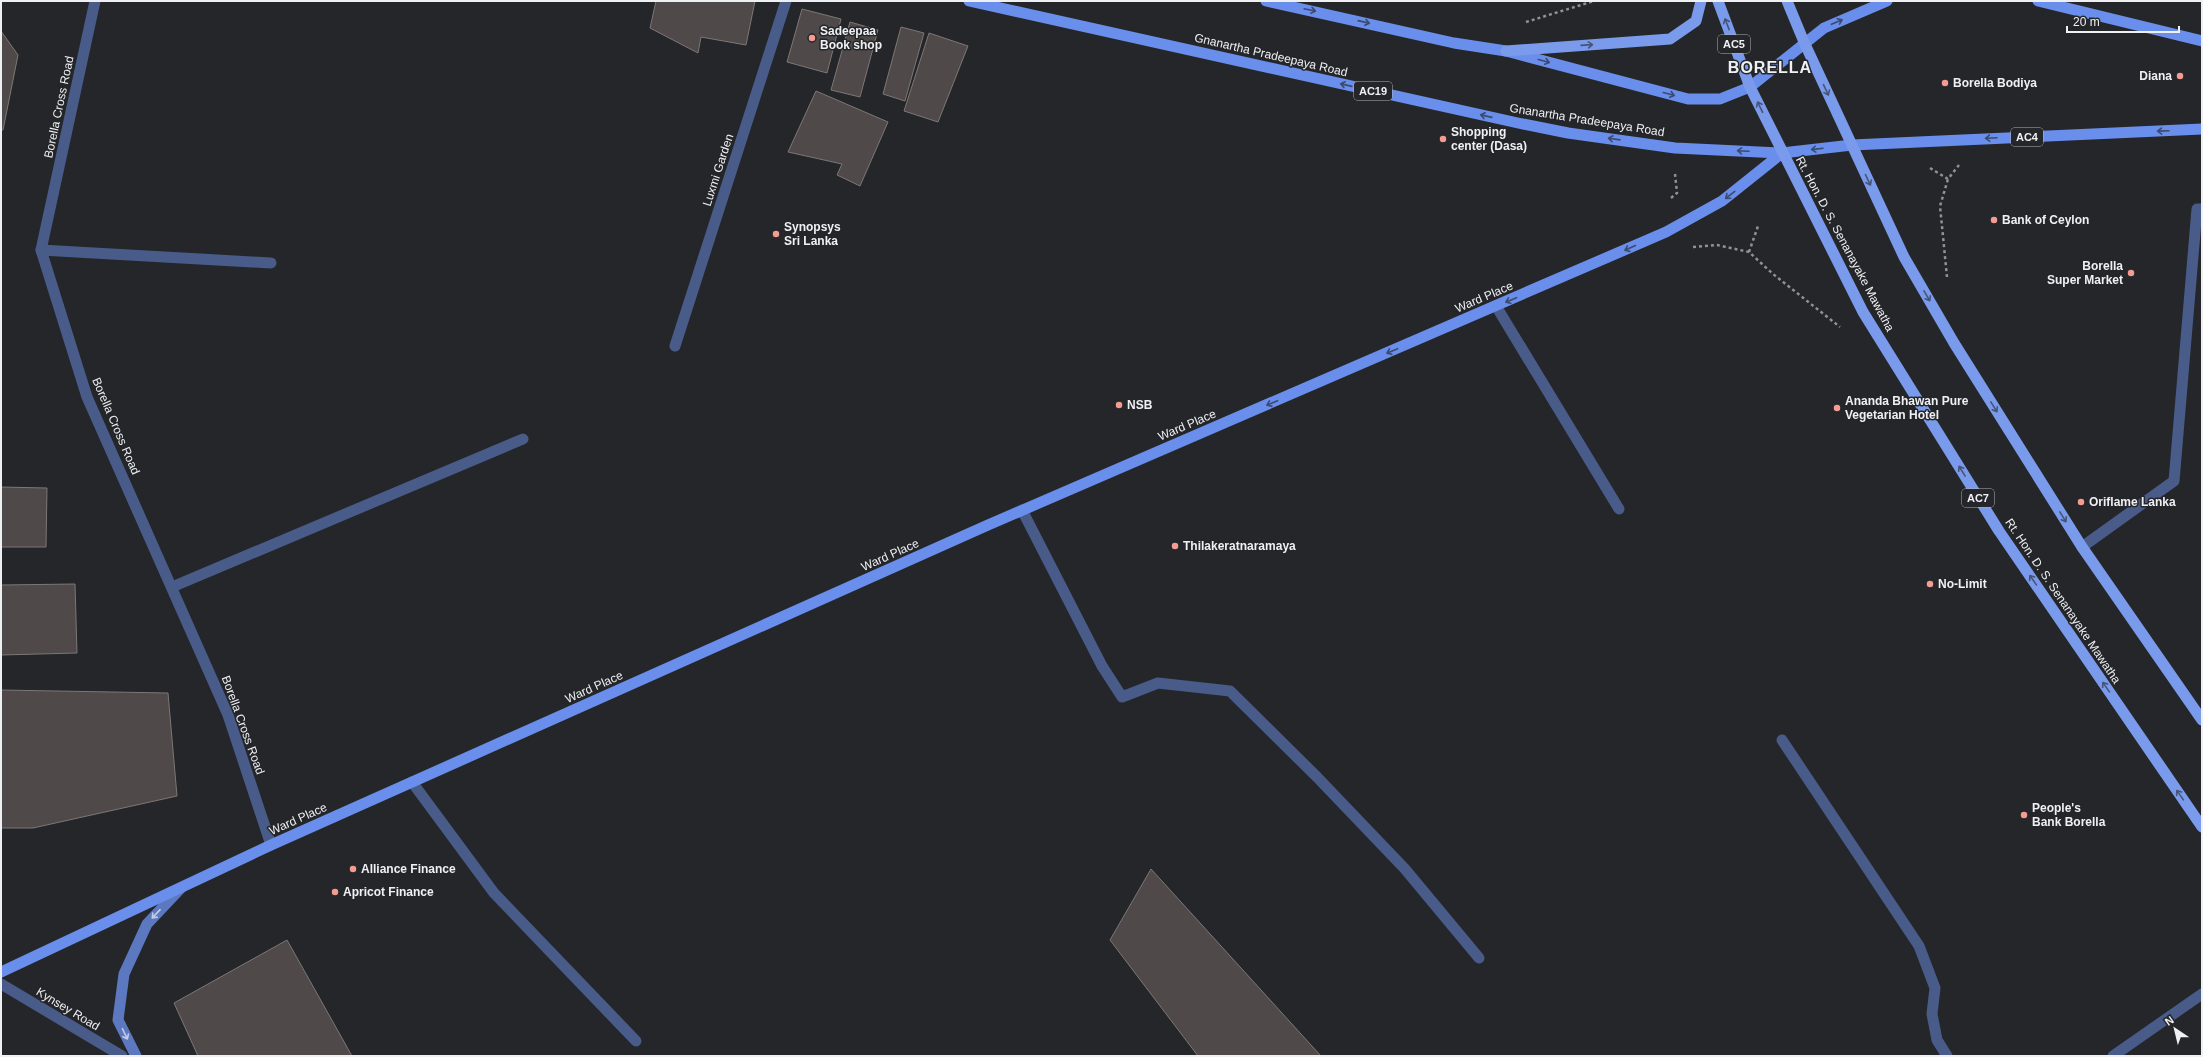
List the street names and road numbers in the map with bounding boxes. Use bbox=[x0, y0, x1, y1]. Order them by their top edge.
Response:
street label: Gnanartha Pradeepaya Road bbox=[1193, 31, 1349, 79]
road number: AC5 bbox=[1718, 35, 1750, 53]
street label: Borella Cross Road bbox=[41, 55, 77, 159]
road number: AC19 bbox=[1354, 82, 1392, 100]
street label: Gnanartha Pradeepaya Road bbox=[1508, 101, 1666, 139]
road number: AC4 bbox=[2011, 128, 2043, 146]
street label: Luxmi Garden bbox=[700, 132, 736, 208]
street label: Rt. Hon. D. S. Senanayake Mawatha bbox=[1793, 154, 1897, 334]
street label: Ward Place bbox=[1453, 278, 1515, 315]
street label: Borella Cross Road bbox=[89, 375, 143, 477]
street label: Ward Place bbox=[1156, 406, 1218, 443]
road number: AC7 bbox=[1962, 489, 1994, 507]
street label: Rt. Hon. D. S. Senanayake Mawatha bbox=[2002, 516, 2124, 686]
street label: Ward Place bbox=[859, 536, 921, 574]
street label: Ward Place bbox=[563, 668, 625, 706]
street label: Borella Cross Road bbox=[219, 674, 267, 776]
street label: Ward Place bbox=[267, 800, 329, 838]
street label: Kynsey Road bbox=[34, 985, 102, 1033]

